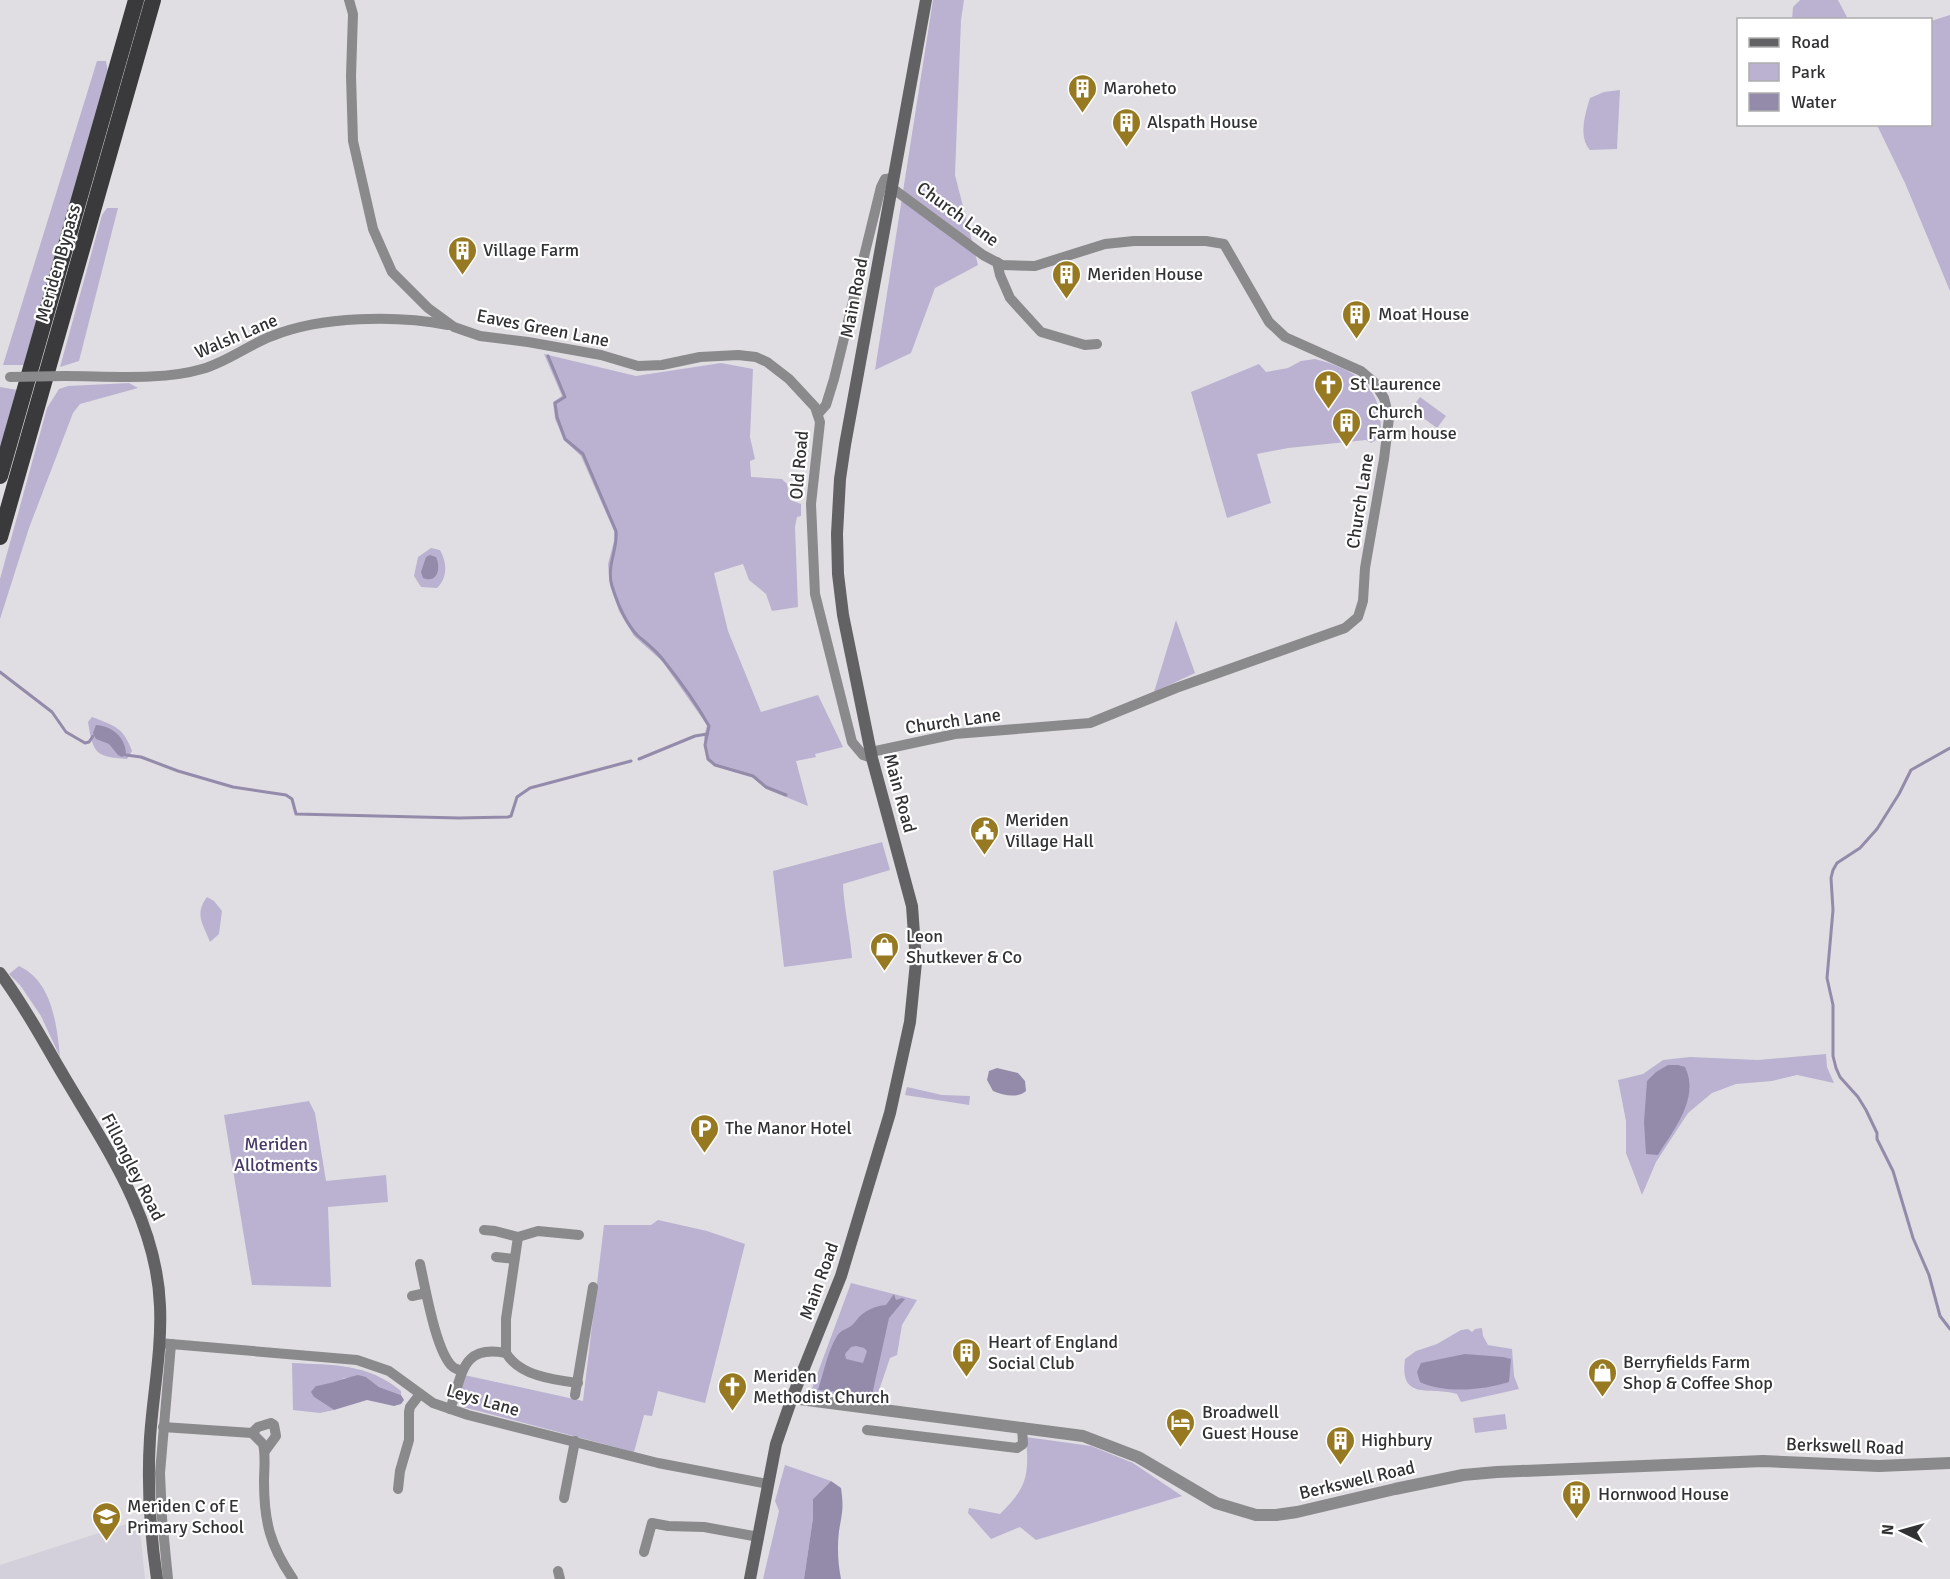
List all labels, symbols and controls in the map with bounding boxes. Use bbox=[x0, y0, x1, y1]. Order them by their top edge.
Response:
legend bbox=[1737, 18, 1932, 126]
text: Road bbox=[1791, 31, 1830, 53]
text: Park bbox=[1791, 61, 1826, 83]
building icon: Maroheto bbox=[1066, 72, 1098, 114]
place label: Maroheto bbox=[1103, 77, 1177, 99]
text: Water bbox=[1791, 91, 1837, 113]
building icon: Alspath House bbox=[1110, 106, 1142, 148]
place label: Alspath House bbox=[1147, 111, 1258, 133]
street label: Church Lane bbox=[913, 177, 1003, 251]
street label: Meriden Bypass bbox=[31, 202, 85, 324]
building icon: Village Farm bbox=[446, 234, 478, 276]
place label: Village Farm bbox=[483, 239, 579, 261]
street label: Main Road bbox=[835, 256, 873, 340]
building icon: Meriden House bbox=[1050, 258, 1082, 300]
place label: Meriden House bbox=[1087, 263, 1203, 285]
building icon: Moat House bbox=[1341, 298, 1373, 340]
place label: Moat House bbox=[1378, 303, 1469, 325]
street label: Eaves Green Lane bbox=[475, 304, 611, 352]
street label: Walsh Lane bbox=[191, 309, 281, 363]
church icon: St Laurence bbox=[1313, 368, 1345, 410]
place label: St Laurence bbox=[1350, 373, 1441, 395]
place label: Church Farm house bbox=[1368, 401, 1457, 444]
building icon: Church Farm house bbox=[1331, 406, 1363, 448]
street label: Old Road bbox=[785, 430, 813, 500]
street label: Church Lane bbox=[1342, 452, 1378, 550]
street label: Church Lane bbox=[904, 703, 1002, 739]
street label: Main Road bbox=[879, 751, 921, 835]
place label: Meriden Village Hall bbox=[1005, 809, 1094, 852]
public building icon: Meriden Village Hall bbox=[968, 814, 1000, 856]
place label: Leon Shutkever & Co bbox=[906, 925, 1022, 968]
shop icon: Leon Shutkever & Co bbox=[869, 930, 901, 972]
street label: Fillongley Road bbox=[96, 1109, 170, 1225]
parking icon: The Manor Hotel bbox=[688, 1112, 720, 1154]
place label: The Manor Hotel bbox=[725, 1117, 852, 1139]
park label: Meriden Allotments bbox=[234, 1133, 318, 1176]
street label: Main Road bbox=[795, 1239, 843, 1323]
place label: Heart of England Social Club bbox=[988, 1331, 1118, 1374]
building icon: Heart of England Social Club bbox=[951, 1336, 983, 1378]
place label: Berryfields Farm Shop & Coffee Shop bbox=[1623, 1351, 1773, 1394]
shop icon: Berryfields Farm Shop & Coffee Shop bbox=[1586, 1356, 1618, 1398]
place label: Meriden Methodist Church bbox=[753, 1365, 890, 1408]
church icon: Meriden Methodist Church bbox=[716, 1370, 748, 1412]
street label: Leys Lane bbox=[444, 1379, 522, 1421]
place label: Broadwell Guest House bbox=[1202, 1401, 1299, 1444]
hotel icon: Broadwell Guest House bbox=[1165, 1406, 1197, 1448]
building icon: Highbury bbox=[1324, 1424, 1356, 1466]
place label: Highbury bbox=[1361, 1429, 1433, 1451]
street label: Berkswell Road bbox=[1786, 1433, 1904, 1459]
street label: Berkswell Road bbox=[1297, 1456, 1417, 1504]
building icon: Hornwood House bbox=[1561, 1478, 1593, 1520]
place label: Hornwood House bbox=[1598, 1483, 1729, 1505]
place label: Meriden C of E Primary School bbox=[127, 1495, 244, 1538]
school or university icon: Meriden C of E Primary School bbox=[90, 1500, 122, 1542]
north arrow bbox=[1872, 1501, 1932, 1561]
text: N bbox=[1878, 1523, 1899, 1536]

